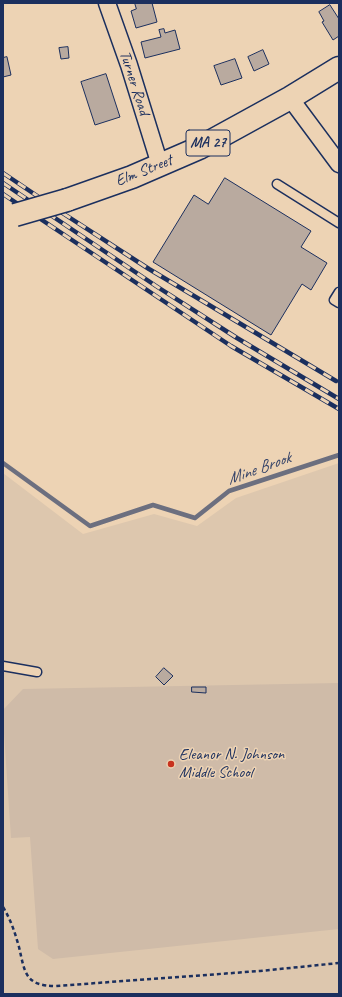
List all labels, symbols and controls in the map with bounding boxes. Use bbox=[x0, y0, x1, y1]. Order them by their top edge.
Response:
street label: Turner Road bbox=[115, 48, 153, 118]
road number: MA 27 bbox=[186, 130, 230, 156]
street label: Elm Street bbox=[113, 151, 175, 191]
water label: Mine Brook bbox=[224, 448, 294, 490]
place label: Eleanor N. Johnson Middle School bbox=[179, 745, 284, 783]
marker: Eleanor N. Johnson Middle School bbox=[166, 759, 176, 769]

